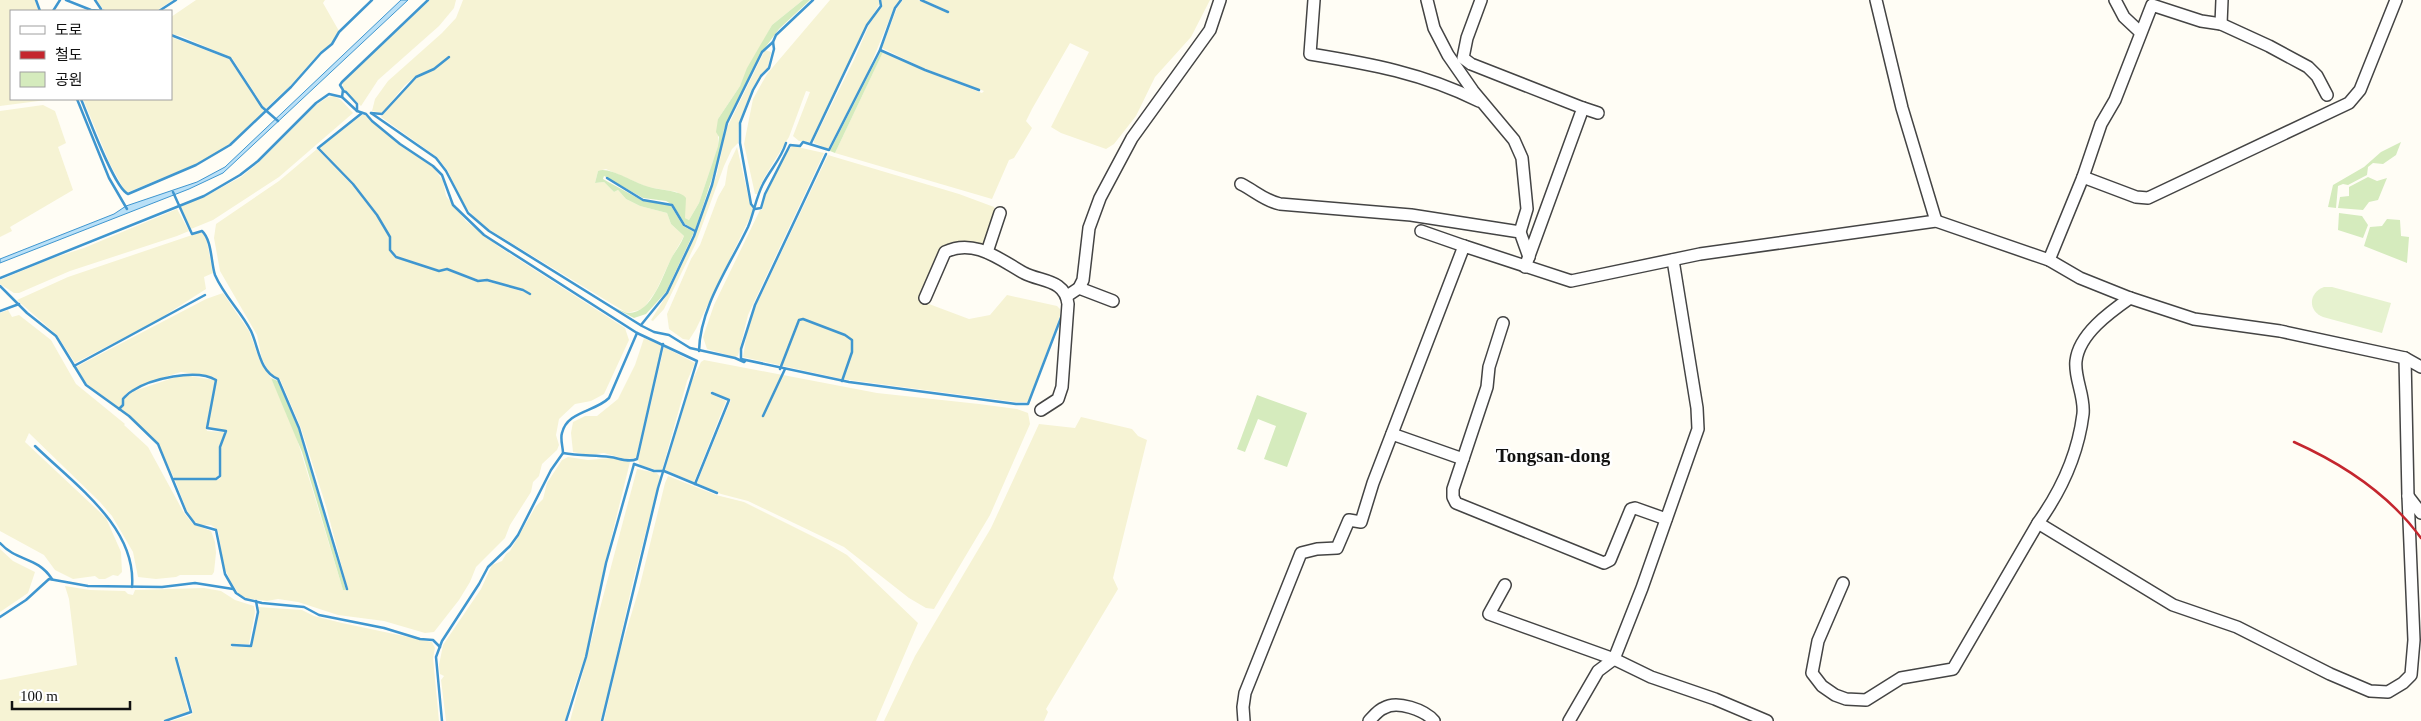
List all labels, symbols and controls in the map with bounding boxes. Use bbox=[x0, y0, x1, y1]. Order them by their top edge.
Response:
legend bbox=[10, 10, 172, 100]
text: 도로 bbox=[55, 22, 83, 38]
text: 철도 bbox=[55, 47, 83, 63]
text: 공원 bbox=[55, 72, 83, 88]
district label: Tongsan-dong bbox=[1496, 445, 1611, 466]
scale bar bbox=[12, 678, 130, 710]
text: 100 m bbox=[20, 688, 58, 704]

